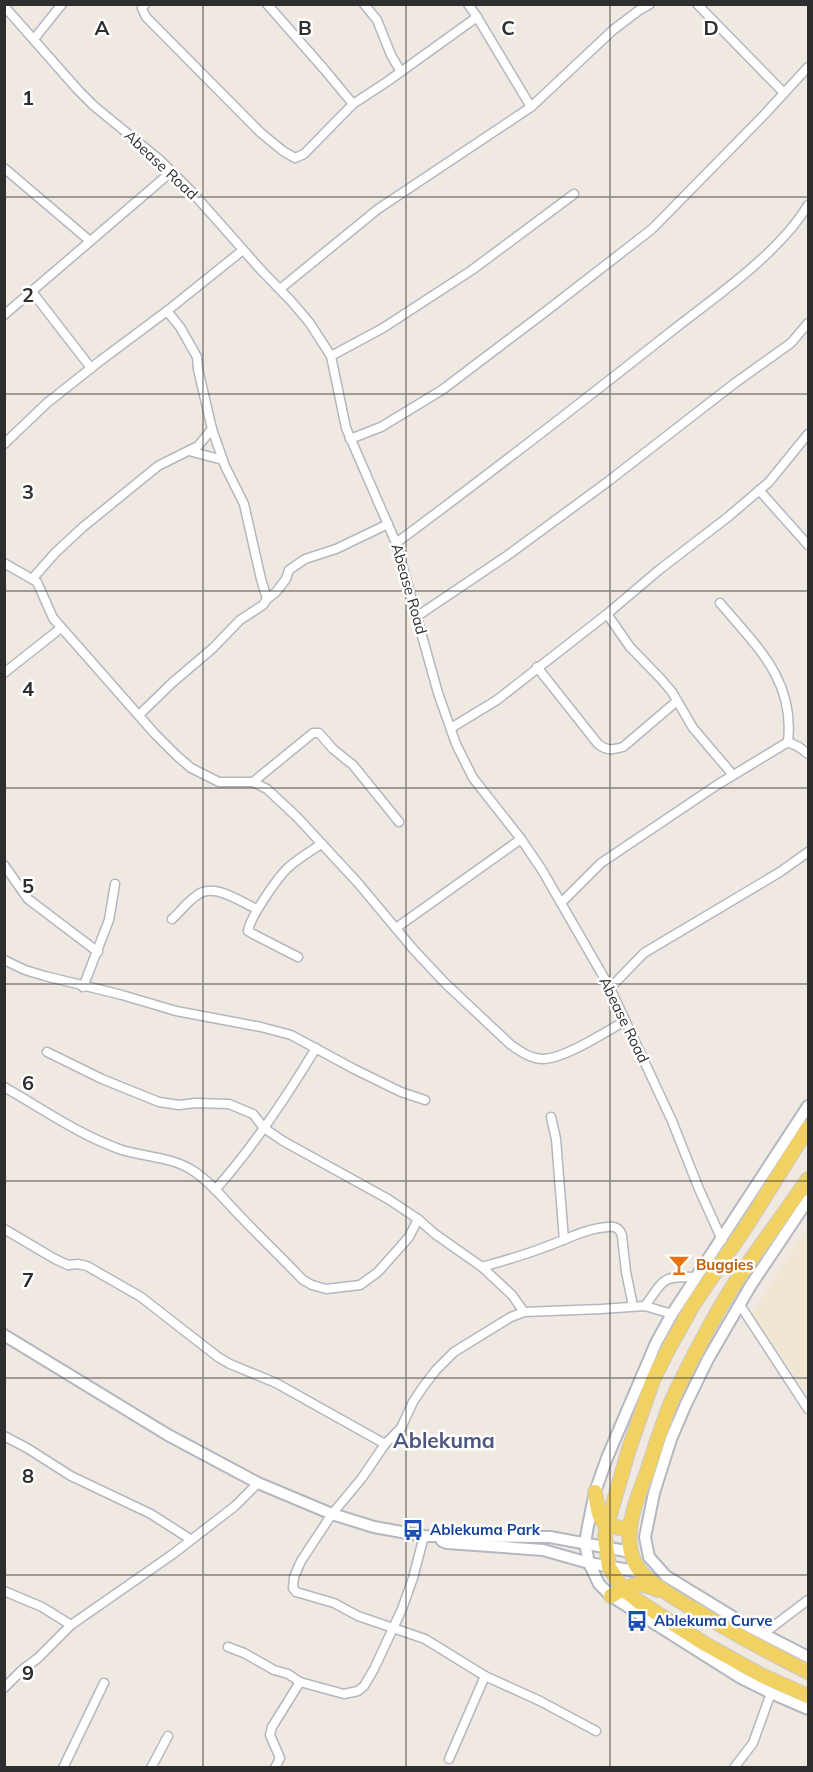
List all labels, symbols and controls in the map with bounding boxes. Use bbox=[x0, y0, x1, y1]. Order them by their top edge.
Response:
text: A bbox=[95, 15, 110, 40]
text: B bbox=[298, 15, 312, 40]
text: C bbox=[501, 15, 515, 40]
text: D bbox=[703, 15, 719, 40]
text: 1 bbox=[22, 85, 34, 110]
street label: Abease Road bbox=[121, 126, 202, 203]
text: 2 bbox=[22, 282, 34, 307]
text: 3 bbox=[22, 479, 34, 504]
street label: Abease Road bbox=[387, 541, 431, 636]
text: 4 bbox=[22, 676, 34, 701]
text: 5 bbox=[22, 873, 34, 898]
street label: Abease Road bbox=[595, 974, 653, 1066]
text: 6 bbox=[22, 1070, 34, 1095]
bar icon: Buggies bbox=[667, 1253, 691, 1277]
place label: Buggies bbox=[696, 1255, 754, 1274]
text: 7 bbox=[22, 1267, 34, 1292]
district label: Ablekuma bbox=[393, 1427, 495, 1453]
text: 8 bbox=[22, 1463, 34, 1488]
bus stop icon: Ablekuma Park bbox=[401, 1518, 425, 1542]
place label: Ablekuma Park bbox=[430, 1520, 541, 1539]
bus stop icon: Ablekuma Curve bbox=[625, 1609, 649, 1633]
place label: Ablekuma Curve bbox=[654, 1611, 772, 1630]
text: 9 bbox=[22, 1660, 34, 1685]

